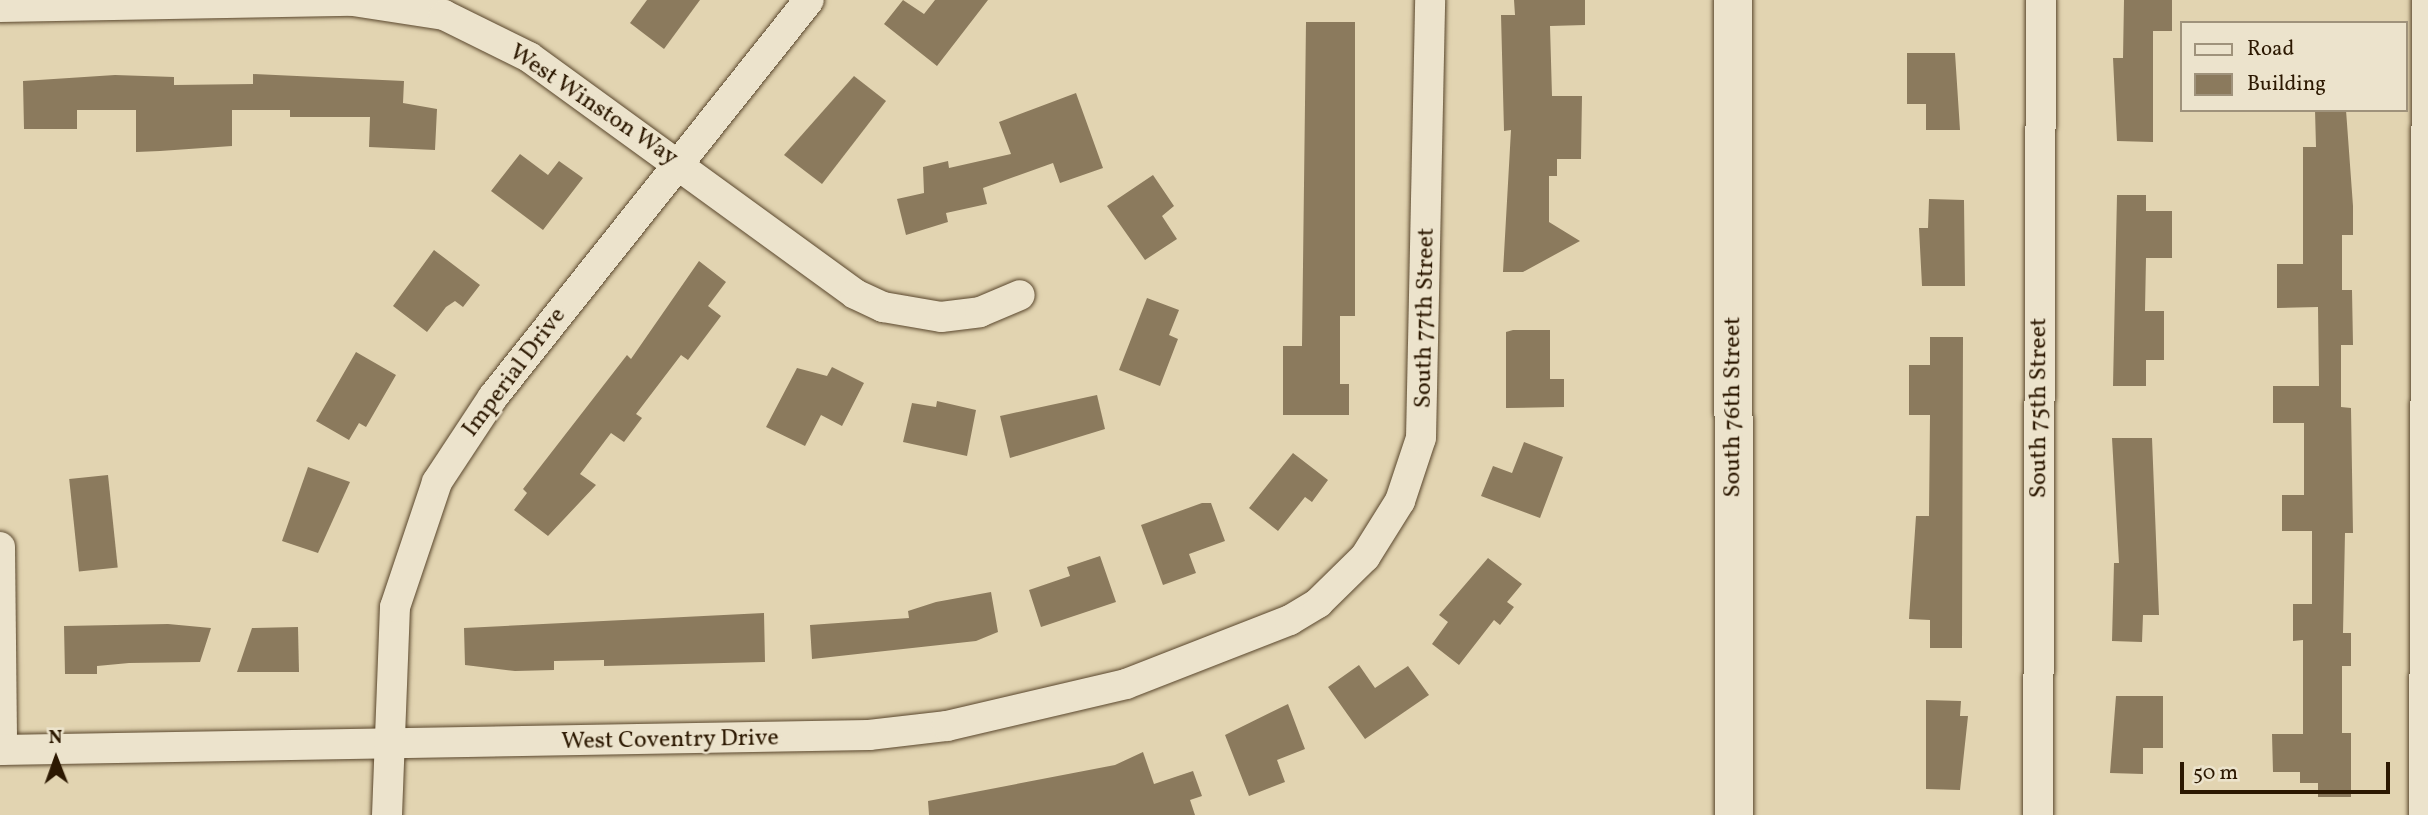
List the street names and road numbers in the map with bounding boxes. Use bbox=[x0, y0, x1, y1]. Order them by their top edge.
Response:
street label: West Winston Way bbox=[503, 38, 683, 174]
street label: South 77th Street bbox=[1410, 227, 1442, 409]
street label: Imperial Drive bbox=[457, 303, 573, 443]
street label: South 76th Street bbox=[1720, 316, 1748, 498]
street label: South 75th Street bbox=[2026, 318, 2054, 498]
street label: West Coventry Drive bbox=[561, 725, 779, 757]

